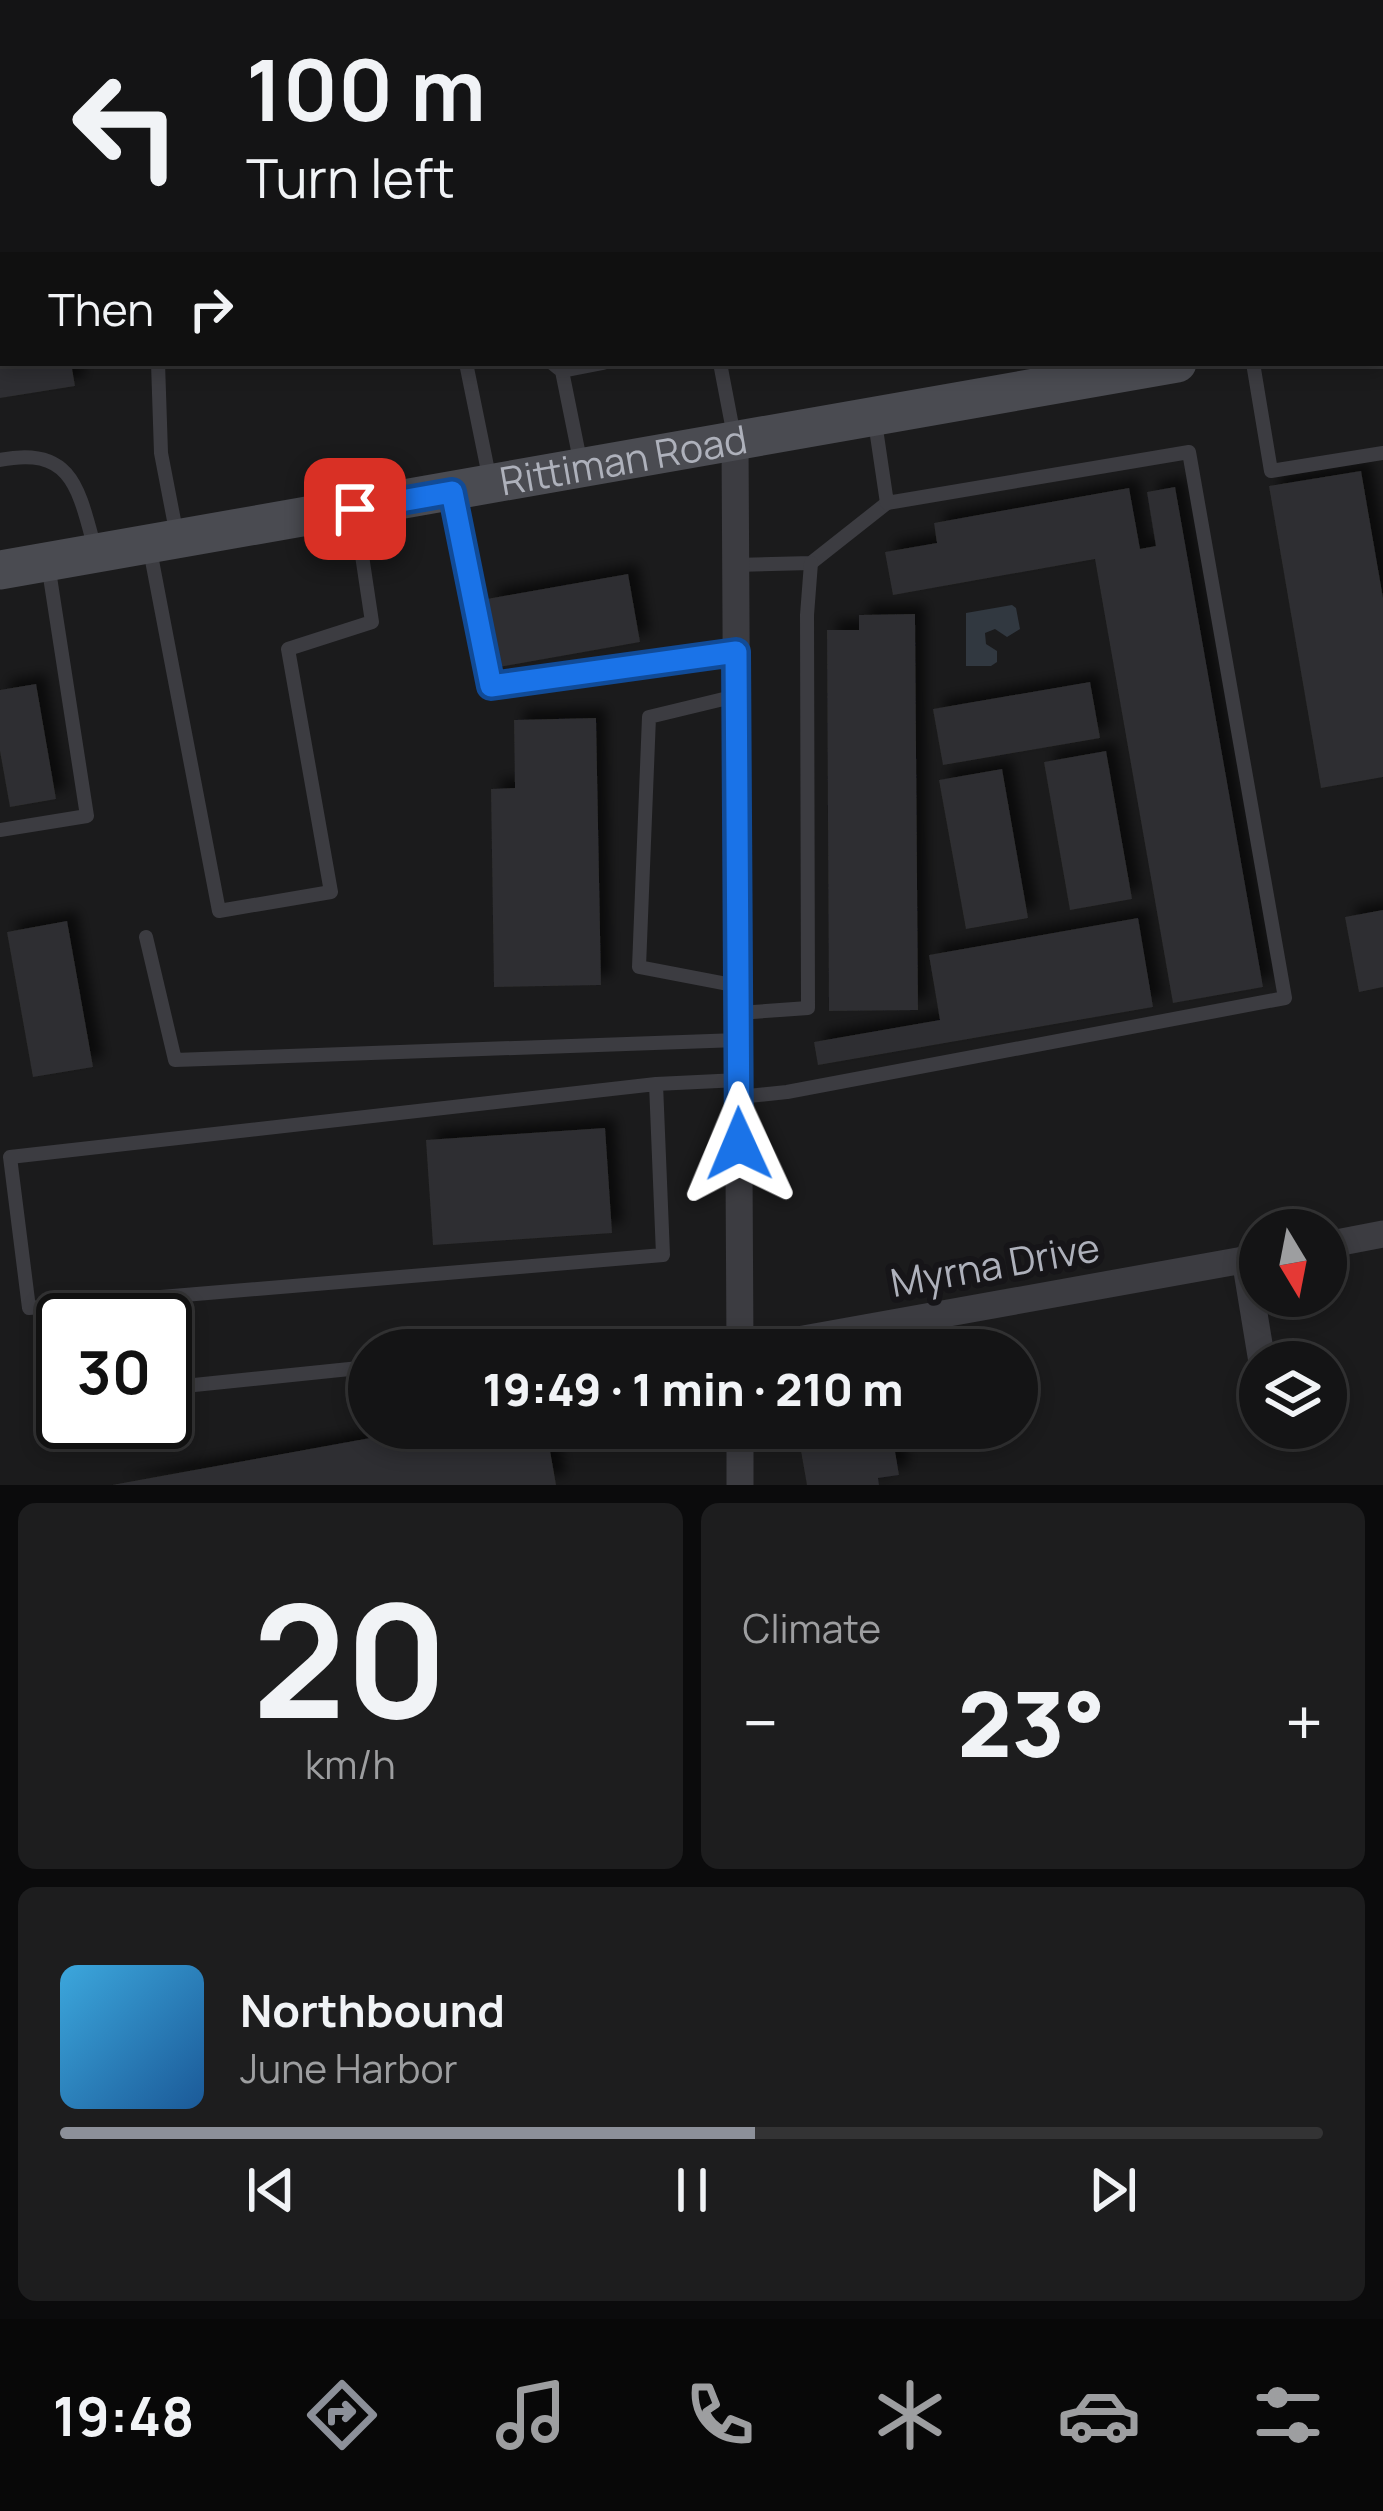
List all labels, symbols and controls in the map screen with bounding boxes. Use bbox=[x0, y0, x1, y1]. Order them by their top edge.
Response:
text: 100 m bbox=[246, 31, 486, 146]
icon: left bbox=[48, 48, 204, 204]
text: Turn left bbox=[246, 140, 455, 214]
icon: right bbox=[178, 276, 244, 342]
text: Then bbox=[48, 278, 154, 340]
street label: Rittiman Road bbox=[496, 411, 751, 508]
pin bbox=[304, 458, 406, 560]
icon: arrive bbox=[322, 476, 388, 542]
position arrow bbox=[676, 1081, 802, 1207]
north arrow bbox=[1239, 1209, 1347, 1317]
map controls bbox=[1239, 1209, 1347, 1449]
street label: Myrna Drive bbox=[886, 1219, 1104, 1309]
speed limit sign: 30 bbox=[36, 1293, 192, 1449]
button: layers bbox=[1239, 1341, 1347, 1449]
text: 19:49 · 1 min · 210 m bbox=[483, 1358, 903, 1420]
text: 20 bbox=[252, 1552, 448, 1765]
text: Climate bbox=[743, 1601, 881, 1655]
text: 23° bbox=[958, 1661, 1106, 1784]
text: − bbox=[743, 1677, 778, 1767]
text: + bbox=[1285, 1677, 1323, 1767]
text: km/h bbox=[305, 1737, 396, 1791]
text: Northbound bbox=[240, 1979, 505, 2041]
text: June Harbor bbox=[240, 2041, 458, 2095]
icon: previous bbox=[238, 2157, 304, 2223]
icon: pause bbox=[659, 2157, 725, 2223]
icon: next bbox=[1080, 2157, 1146, 2223]
icon: directions bbox=[300, 2373, 384, 2457]
icon: music bbox=[489, 2373, 573, 2457]
icon: phone bbox=[678, 2373, 762, 2457]
icon: climate bbox=[868, 2373, 952, 2457]
icon: car bbox=[1057, 2373, 1141, 2457]
icon: filters bbox=[1246, 2373, 1330, 2457]
text: 19:48 bbox=[53, 2378, 194, 2452]

